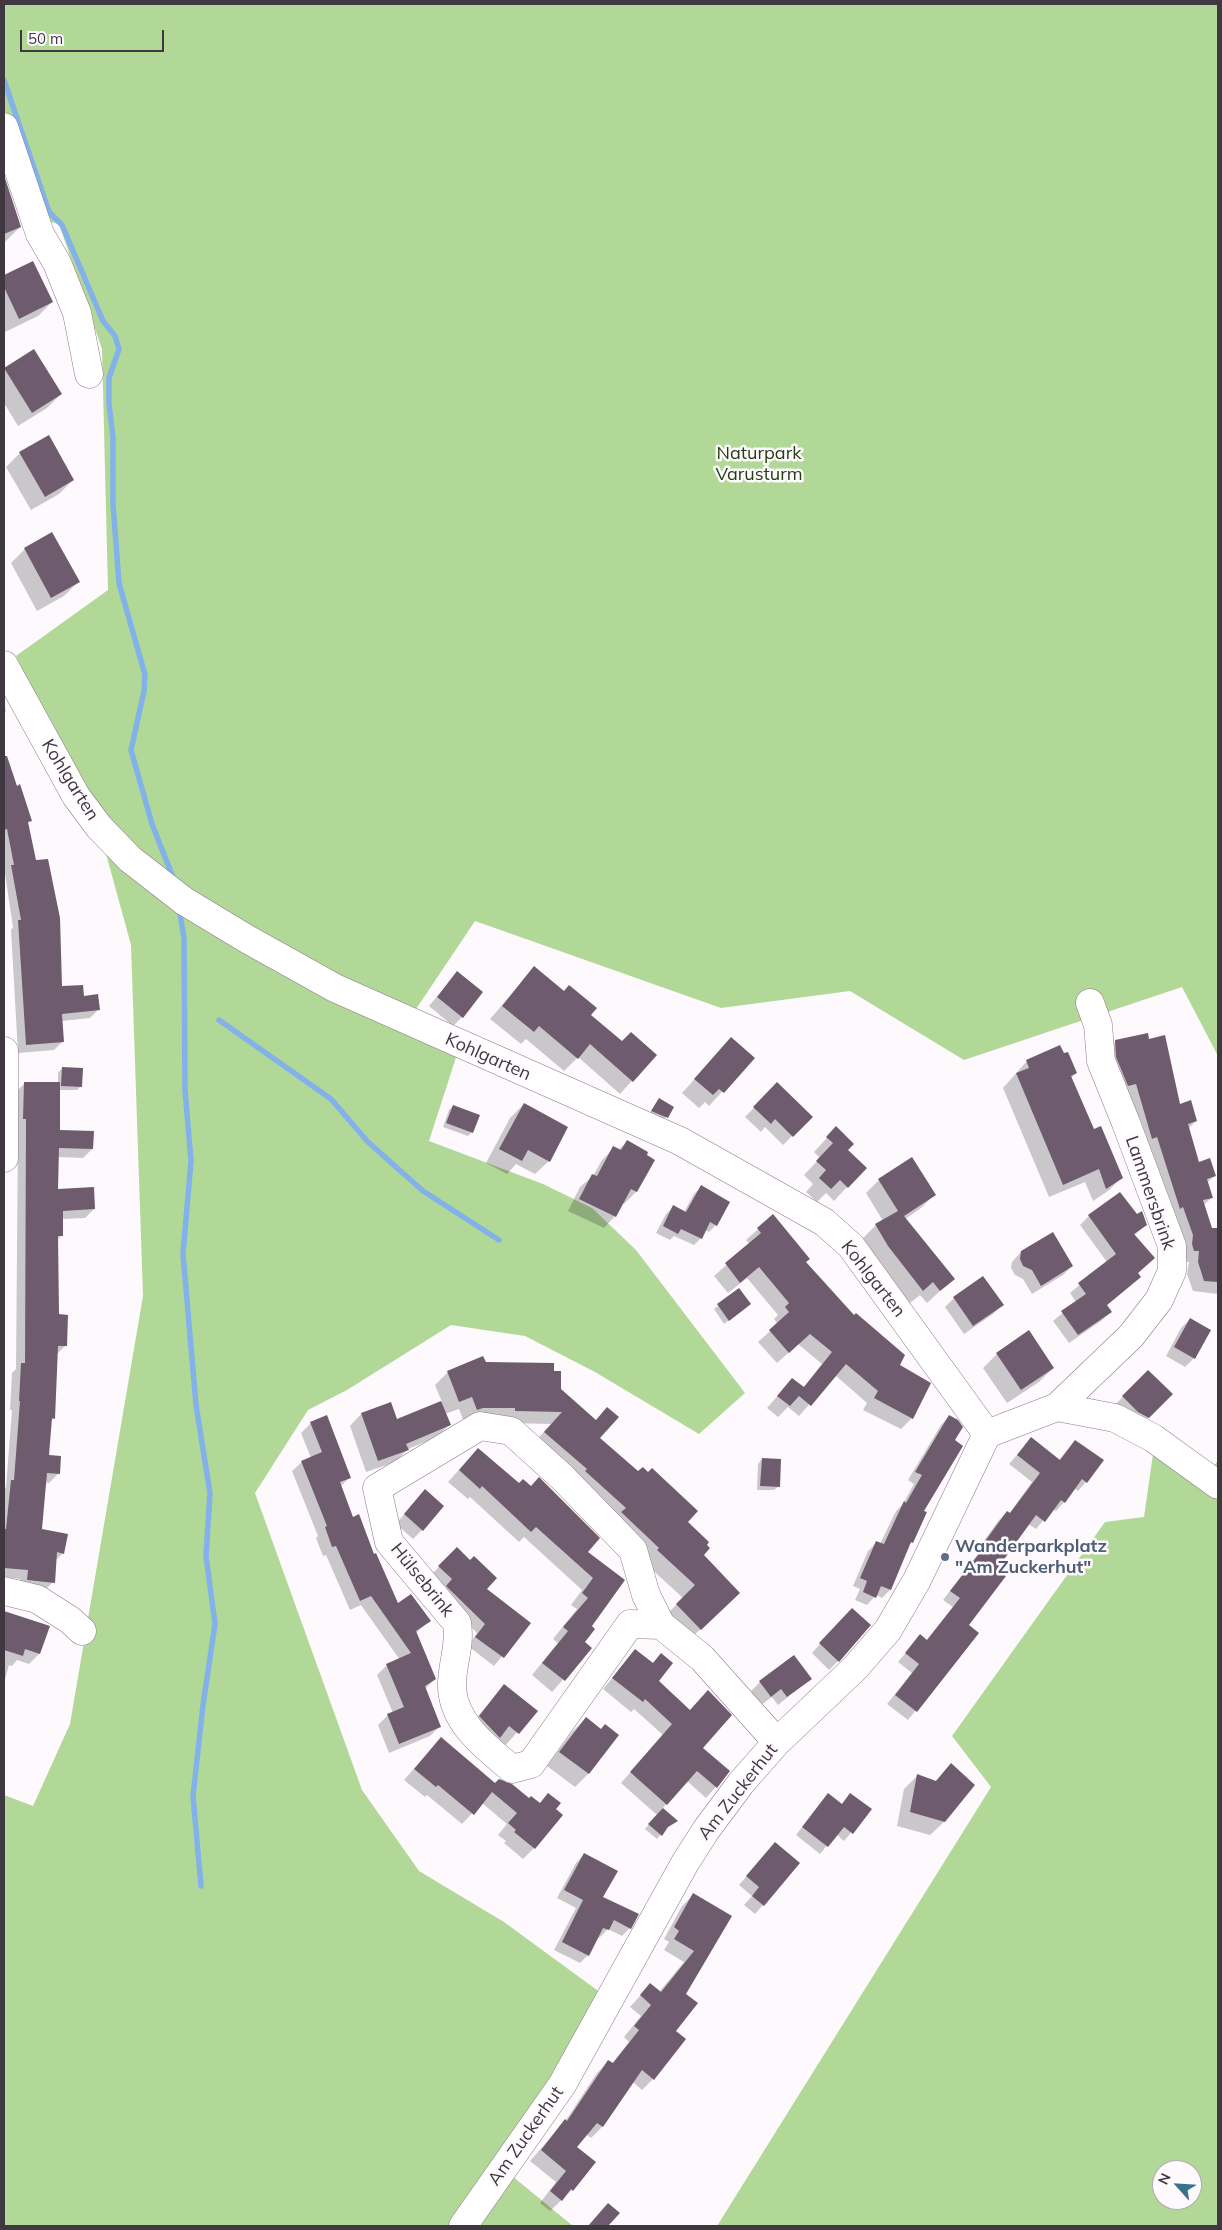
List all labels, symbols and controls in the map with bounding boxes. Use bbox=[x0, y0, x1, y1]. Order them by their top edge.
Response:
scale bar bbox=[22, 20, 166, 52]
text: 50 m bbox=[28, 29, 63, 48]
park label: Naturpark Varusturm bbox=[715, 443, 803, 486]
street label: Kohlgarten bbox=[37, 735, 103, 825]
street label: Kohlgarten bbox=[442, 1029, 534, 1085]
street label: Lammersbrink bbox=[1120, 1133, 1180, 1253]
street label: Kohlgarten bbox=[836, 1236, 910, 1322]
place label: Wanderparkplatz "Am Zuckerhut" bbox=[955, 1536, 1107, 1578]
street label: Hülsebrink bbox=[386, 1539, 458, 1621]
marker: Wanderparkplatz "Am Zuckerhut" bbox=[939, 1551, 951, 1563]
street label: Am Zuckerhut bbox=[694, 1740, 782, 1844]
street label: Am Zuckerhut bbox=[484, 2082, 568, 2190]
north arrow bbox=[1152, 2160, 1202, 2210]
text: N bbox=[1154, 2170, 1175, 2188]

